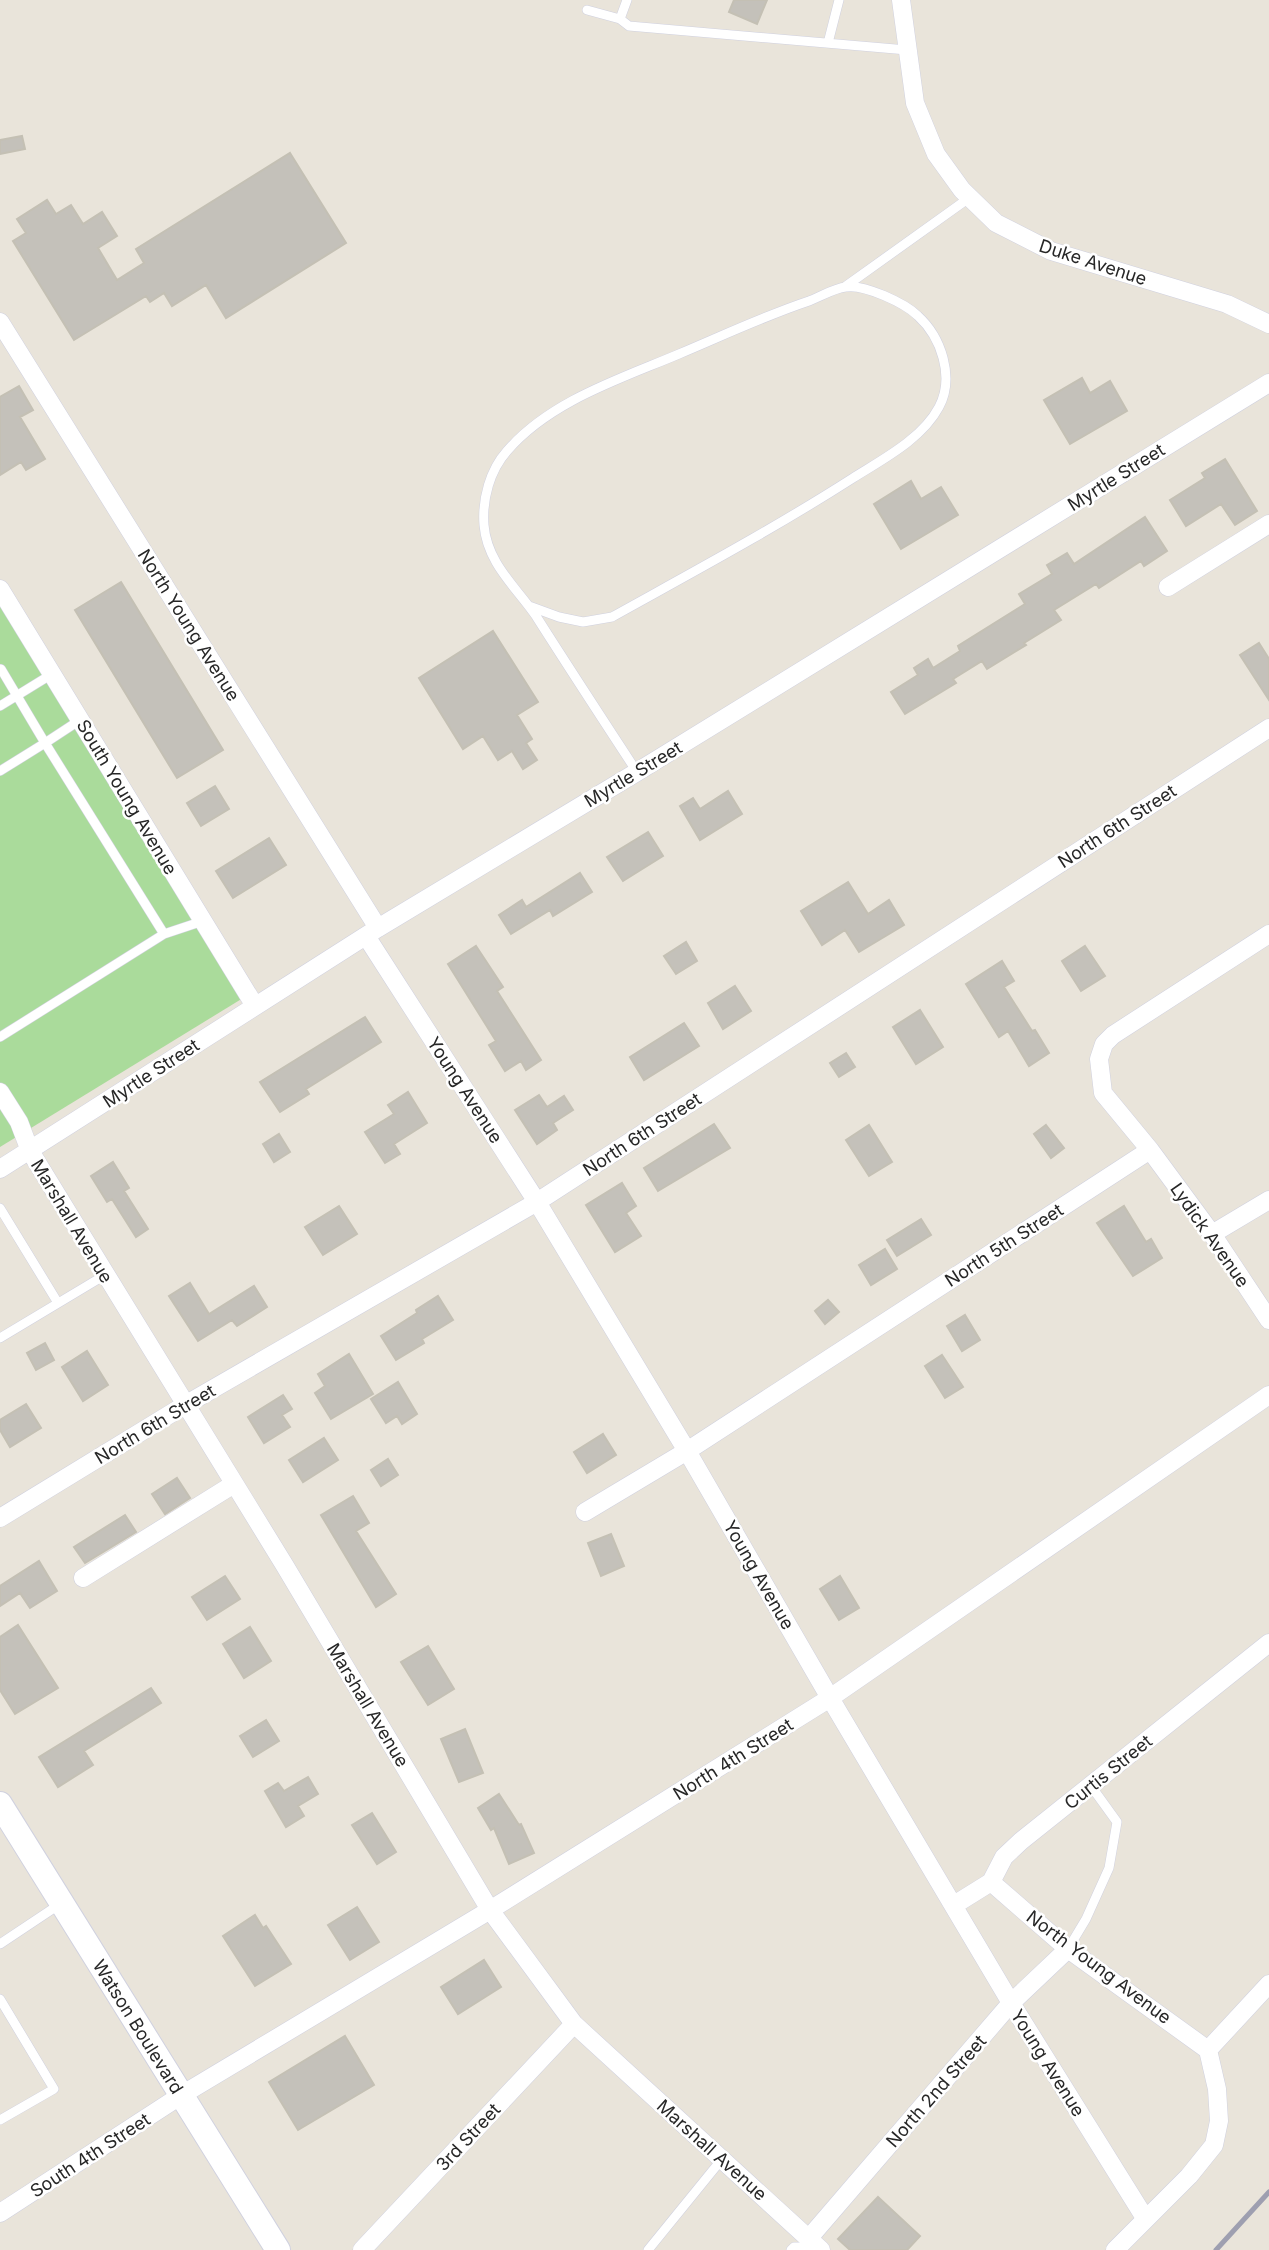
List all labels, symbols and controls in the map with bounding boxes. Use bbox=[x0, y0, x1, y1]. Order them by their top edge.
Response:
street label: Duke Avenue bbox=[1037, 235, 1149, 289]
street label: Myrtle Street bbox=[1064, 439, 1168, 515]
street label: North Young Avenue bbox=[134, 545, 244, 705]
street label: South Young Avenue bbox=[72, 716, 182, 878]
street label: Myrtle Street bbox=[580, 737, 686, 811]
street label: North 6th Street bbox=[1054, 780, 1180, 872]
street label: Young Avenue bbox=[423, 1033, 507, 1147]
street label: Myrtle Street bbox=[99, 1034, 203, 1112]
street label: North 6th Street bbox=[579, 1088, 705, 1180]
street label: Marshall Avenue bbox=[27, 1155, 117, 1287]
street label: Lydick Avenue bbox=[1166, 1179, 1254, 1291]
street label: North 5th Street bbox=[941, 1199, 1067, 1291]
street label: North 6th Street bbox=[91, 1380, 219, 1468]
street label: Young Avenue bbox=[719, 1517, 799, 1633]
street label: Marshall Avenue bbox=[323, 1639, 413, 1771]
street label: North 4th Street bbox=[669, 1714, 797, 1804]
street label: Curtis Street bbox=[1060, 1730, 1156, 1814]
street label: North Young Avenue bbox=[1023, 1906, 1175, 2028]
street label: Watson Boulevard bbox=[89, 1955, 188, 2097]
street label: Young Avenue bbox=[1007, 2006, 1089, 2120]
street label: North 2nd Street bbox=[882, 2031, 990, 2151]
street label: Marshall Avenue bbox=[653, 2095, 771, 2205]
street label: 3rd Street bbox=[432, 2099, 505, 2175]
street label: South 4th Street bbox=[26, 2108, 154, 2202]

